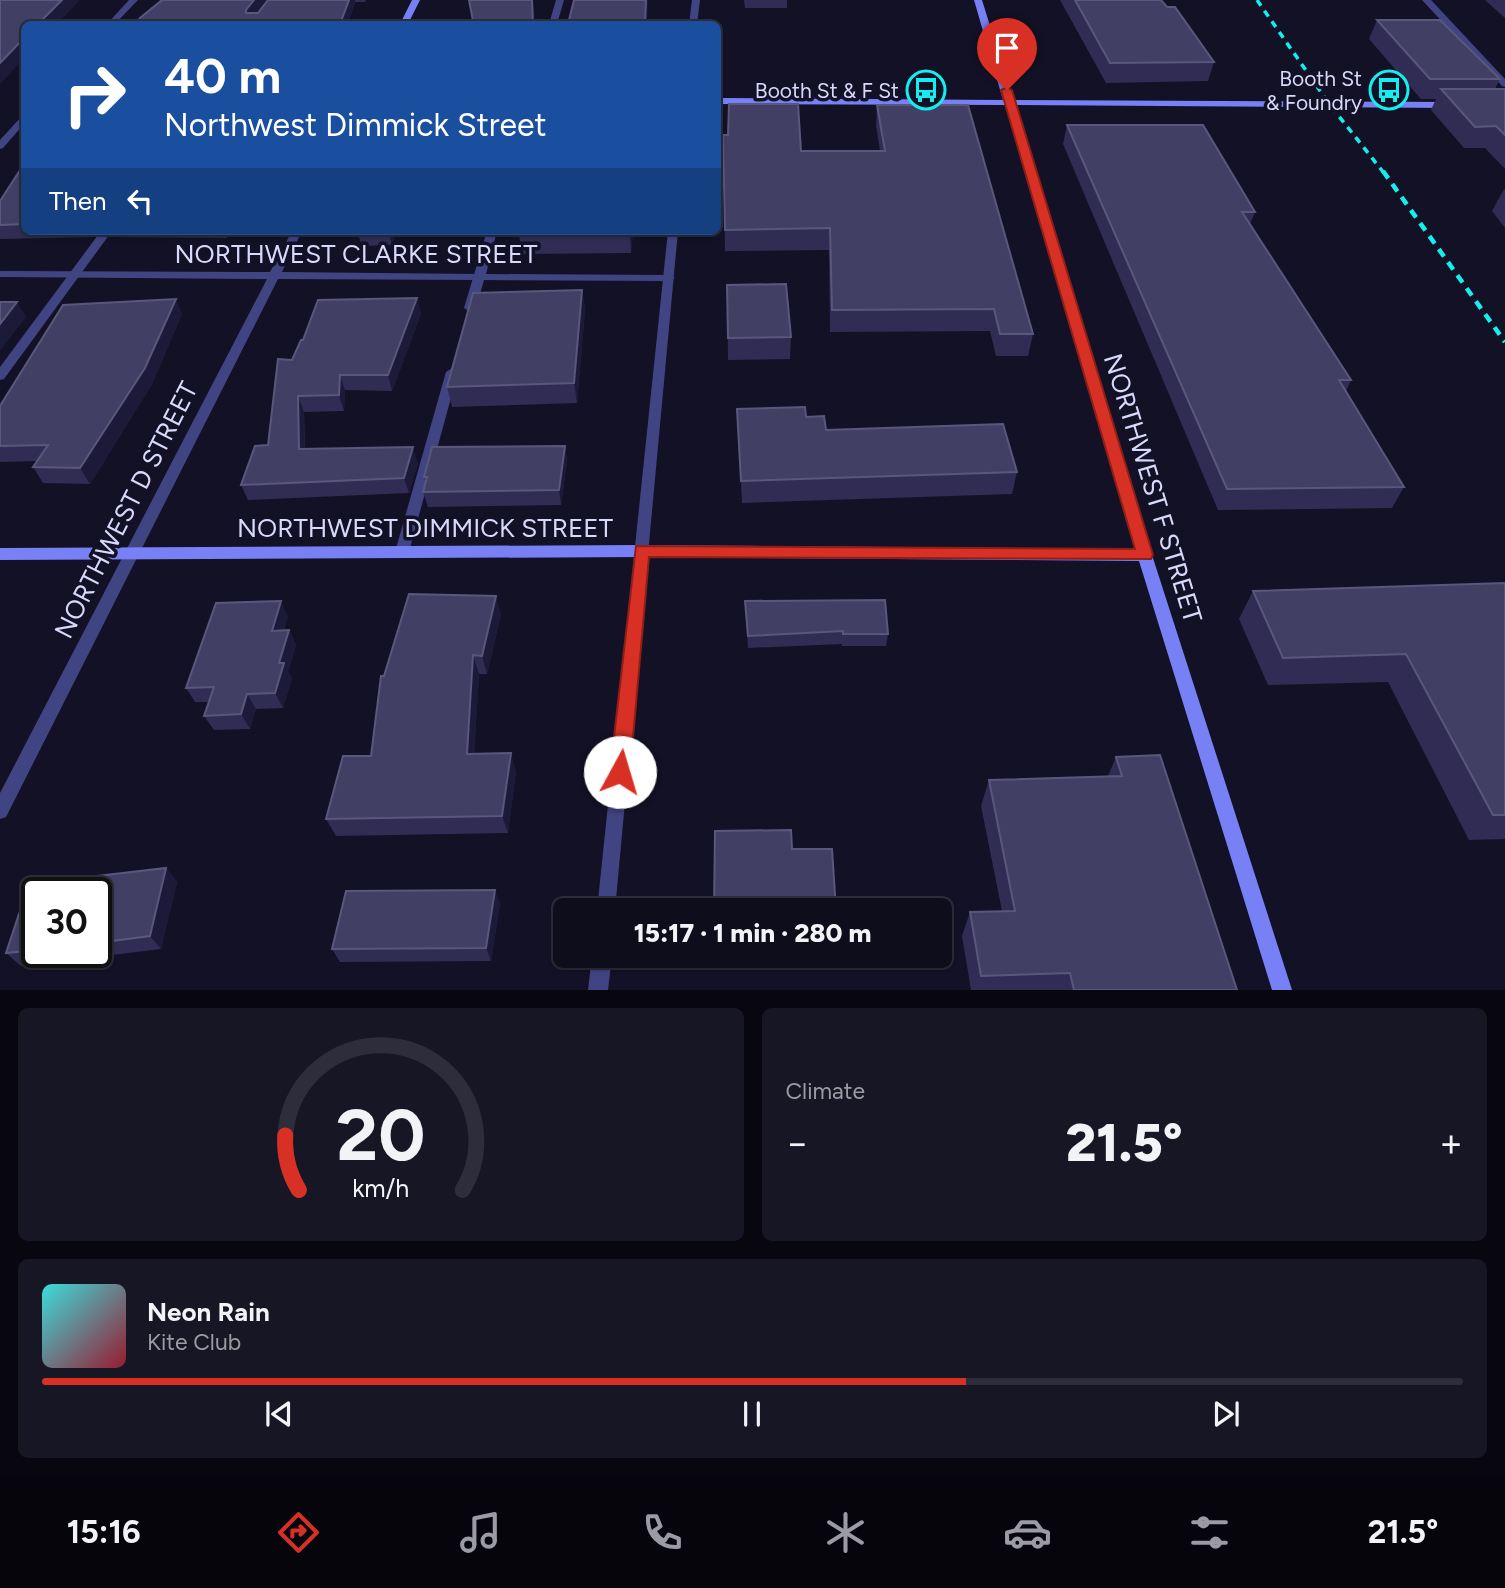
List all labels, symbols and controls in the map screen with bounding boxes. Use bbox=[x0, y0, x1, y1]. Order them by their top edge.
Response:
pin bbox=[977, 18, 1037, 90]
icon: arrive bbox=[988, 29, 1026, 67]
text: 40 m bbox=[164, 46, 281, 105]
icon: right bbox=[49, 49, 140, 140]
place label: Booth St & Foundry bbox=[1266, 66, 1362, 115]
bus stop icon: Booth St & F St bbox=[905, 69, 947, 111]
bus stop icon: Booth St & Foundry bbox=[1368, 69, 1410, 111]
place label: Booth St & F St bbox=[755, 78, 899, 103]
text: Northwest Dimmick Street bbox=[164, 106, 547, 144]
icon: left bbox=[121, 182, 159, 220]
text: Then bbox=[49, 185, 107, 217]
street label: NORTHWEST CLARKE STREET bbox=[174, 238, 538, 270]
street label: NORTHWEST F STREET bbox=[1097, 350, 1209, 627]
street label: NORTHWEST D STREET bbox=[47, 376, 205, 644]
street label: NORTHWEST DIMMICK STREET bbox=[237, 512, 614, 544]
position arrow bbox=[583, 735, 657, 809]
speed limit sign: 30 bbox=[21, 877, 112, 968]
text: 15:17 · 1 min · 280 m bbox=[634, 917, 871, 949]
text: Climate bbox=[786, 1077, 865, 1105]
text: 20 bbox=[336, 1092, 425, 1179]
text: 21.5° bbox=[1066, 1112, 1183, 1174]
text: − bbox=[786, 1120, 809, 1166]
text: + bbox=[1439, 1120, 1463, 1166]
text: km/h bbox=[352, 1173, 409, 1203]
text: Neon Rain bbox=[147, 1296, 270, 1328]
text: Kite Club bbox=[147, 1328, 241, 1356]
icon: previous bbox=[260, 1395, 298, 1433]
icon: pause bbox=[733, 1395, 771, 1433]
icon: next bbox=[1207, 1395, 1245, 1433]
icon: directions bbox=[274, 1508, 323, 1557]
icon: music bbox=[456, 1508, 505, 1557]
icon: phone bbox=[638, 1508, 687, 1557]
icon: climate bbox=[821, 1508, 870, 1557]
icon: car bbox=[1003, 1508, 1052, 1557]
icon: filters bbox=[1185, 1508, 1234, 1557]
text: 15:16 bbox=[67, 1513, 140, 1551]
text: 21.5° bbox=[1368, 1513, 1438, 1551]

